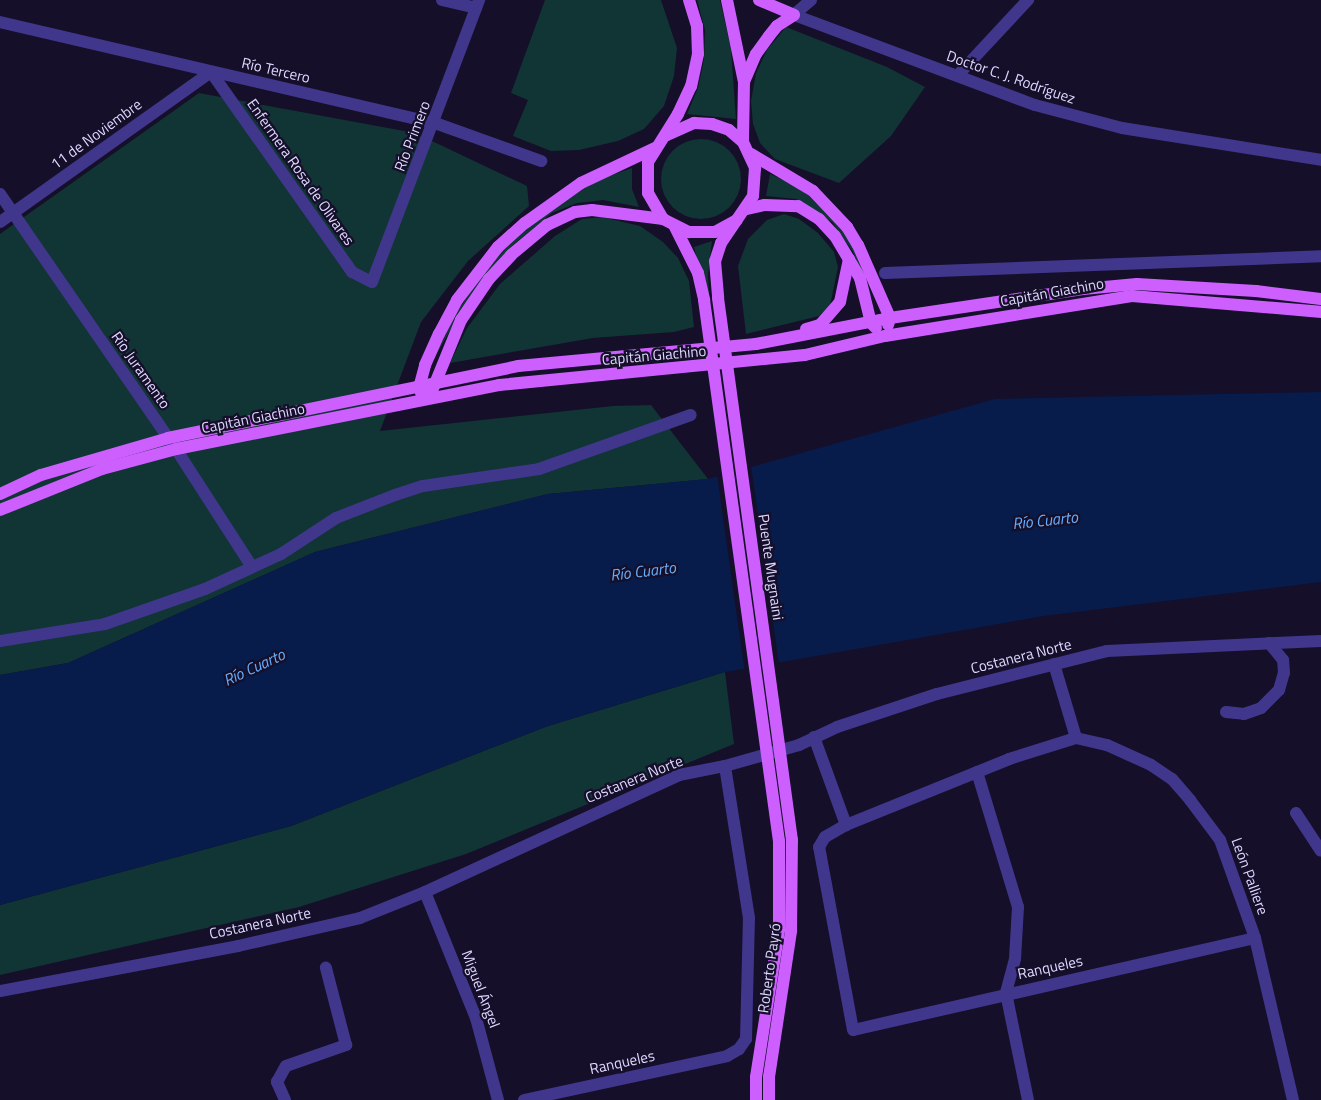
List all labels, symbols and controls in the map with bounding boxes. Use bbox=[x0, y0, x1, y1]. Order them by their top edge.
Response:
street label: Doctor C. J. Rodríguez bbox=[944, 47, 1078, 107]
street label: Río Tercero bbox=[240, 53, 312, 87]
street label: 11 de Noviembre bbox=[47, 95, 145, 173]
street label: Enfermera Rosa de Olivares bbox=[244, 95, 358, 249]
street label: Río Primero bbox=[390, 98, 434, 174]
street label: Capitán Giachino bbox=[999, 274, 1105, 310]
street label: Río Juramento bbox=[108, 328, 174, 412]
street label: Capitán Giachino bbox=[601, 341, 707, 369]
street label: Capitán Giachino bbox=[200, 399, 306, 437]
water label: Río Cuarto bbox=[1011, 507, 1079, 533]
street label: Puente Mugnaini bbox=[755, 513, 787, 621]
water label: Río Cuarto bbox=[609, 557, 677, 585]
street label: Costanera Norte bbox=[969, 635, 1073, 677]
water label: Río Cuarto bbox=[220, 644, 288, 690]
street label: Costanera Norte bbox=[583, 751, 685, 807]
street label: León Palliere bbox=[1228, 835, 1272, 917]
street label: Costanera Norte bbox=[208, 903, 312, 943]
street label: Roberto Payró bbox=[754, 922, 784, 1014]
street label: Miguel Ángel bbox=[458, 948, 504, 1030]
street label: Ranqueles bbox=[1016, 951, 1084, 983]
street label: Ranqueles bbox=[588, 1046, 656, 1078]

